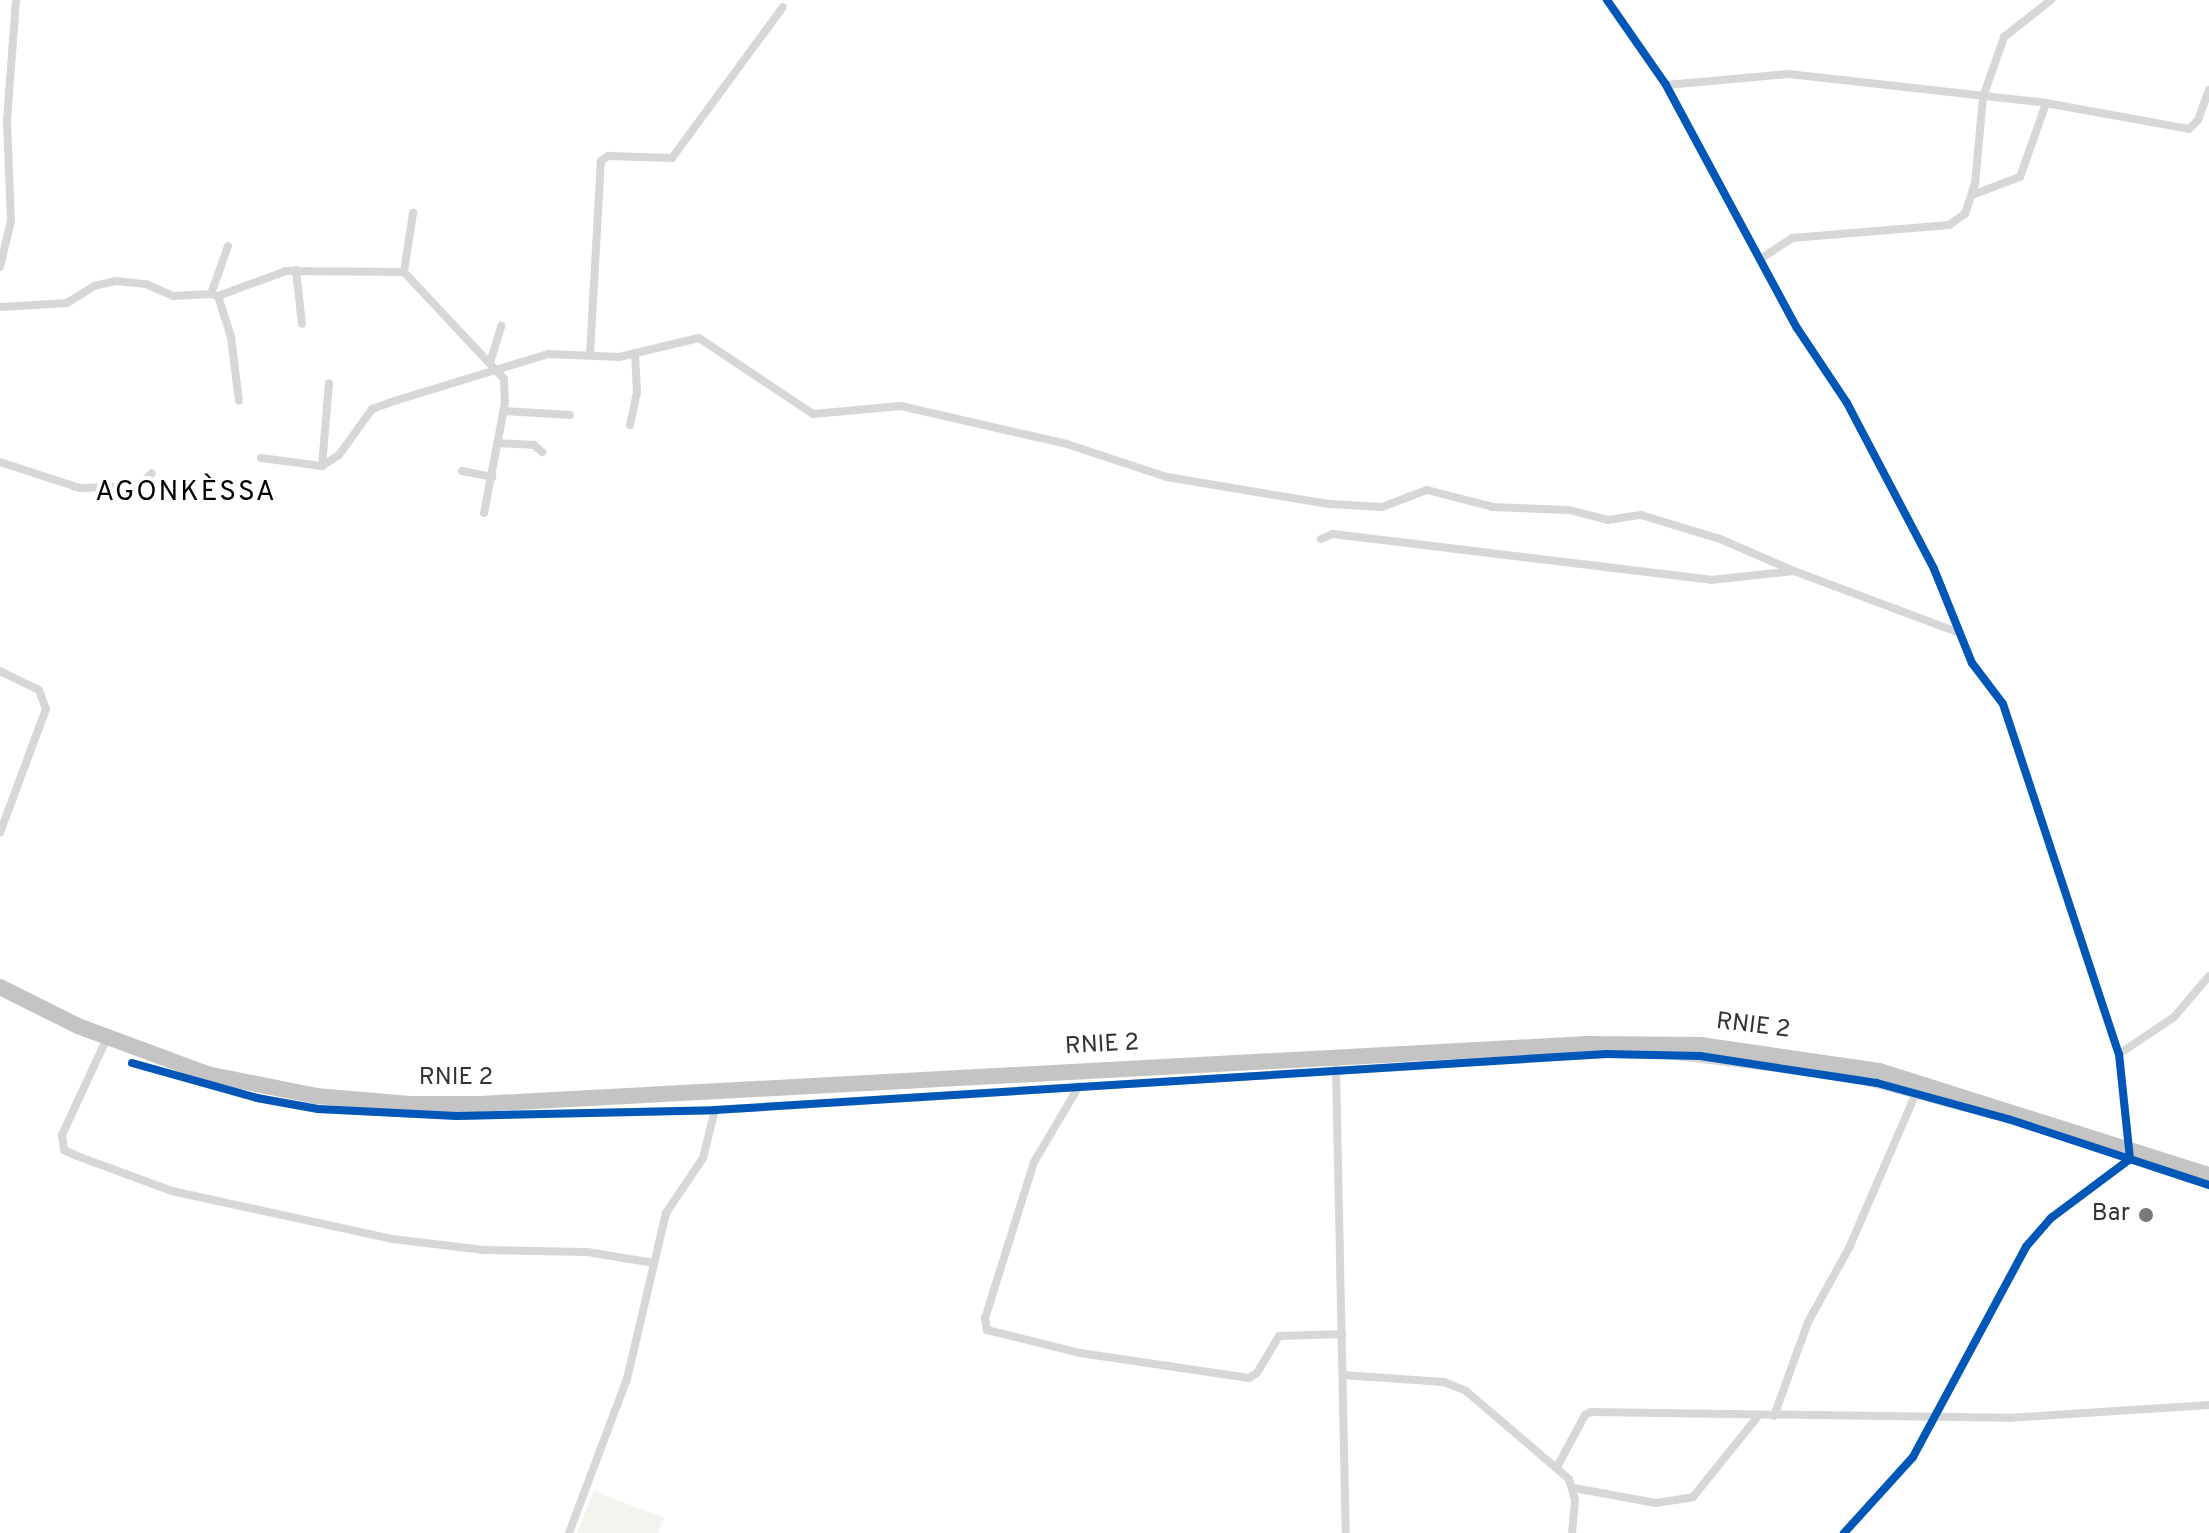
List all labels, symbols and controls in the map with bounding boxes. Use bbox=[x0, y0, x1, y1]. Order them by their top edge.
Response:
district label: AGONKÈSSA bbox=[95, 476, 277, 510]
street label: RNIE 2 bbox=[1714, 1008, 1792, 1046]
street label: RNIE 2 bbox=[1064, 1030, 1140, 1062]
street label: RNIE 2 bbox=[419, 1065, 493, 1093]
place label: Bar bbox=[2092, 1201, 2130, 1229]
marker: Bar bbox=[2137, 1206, 2155, 1224]

